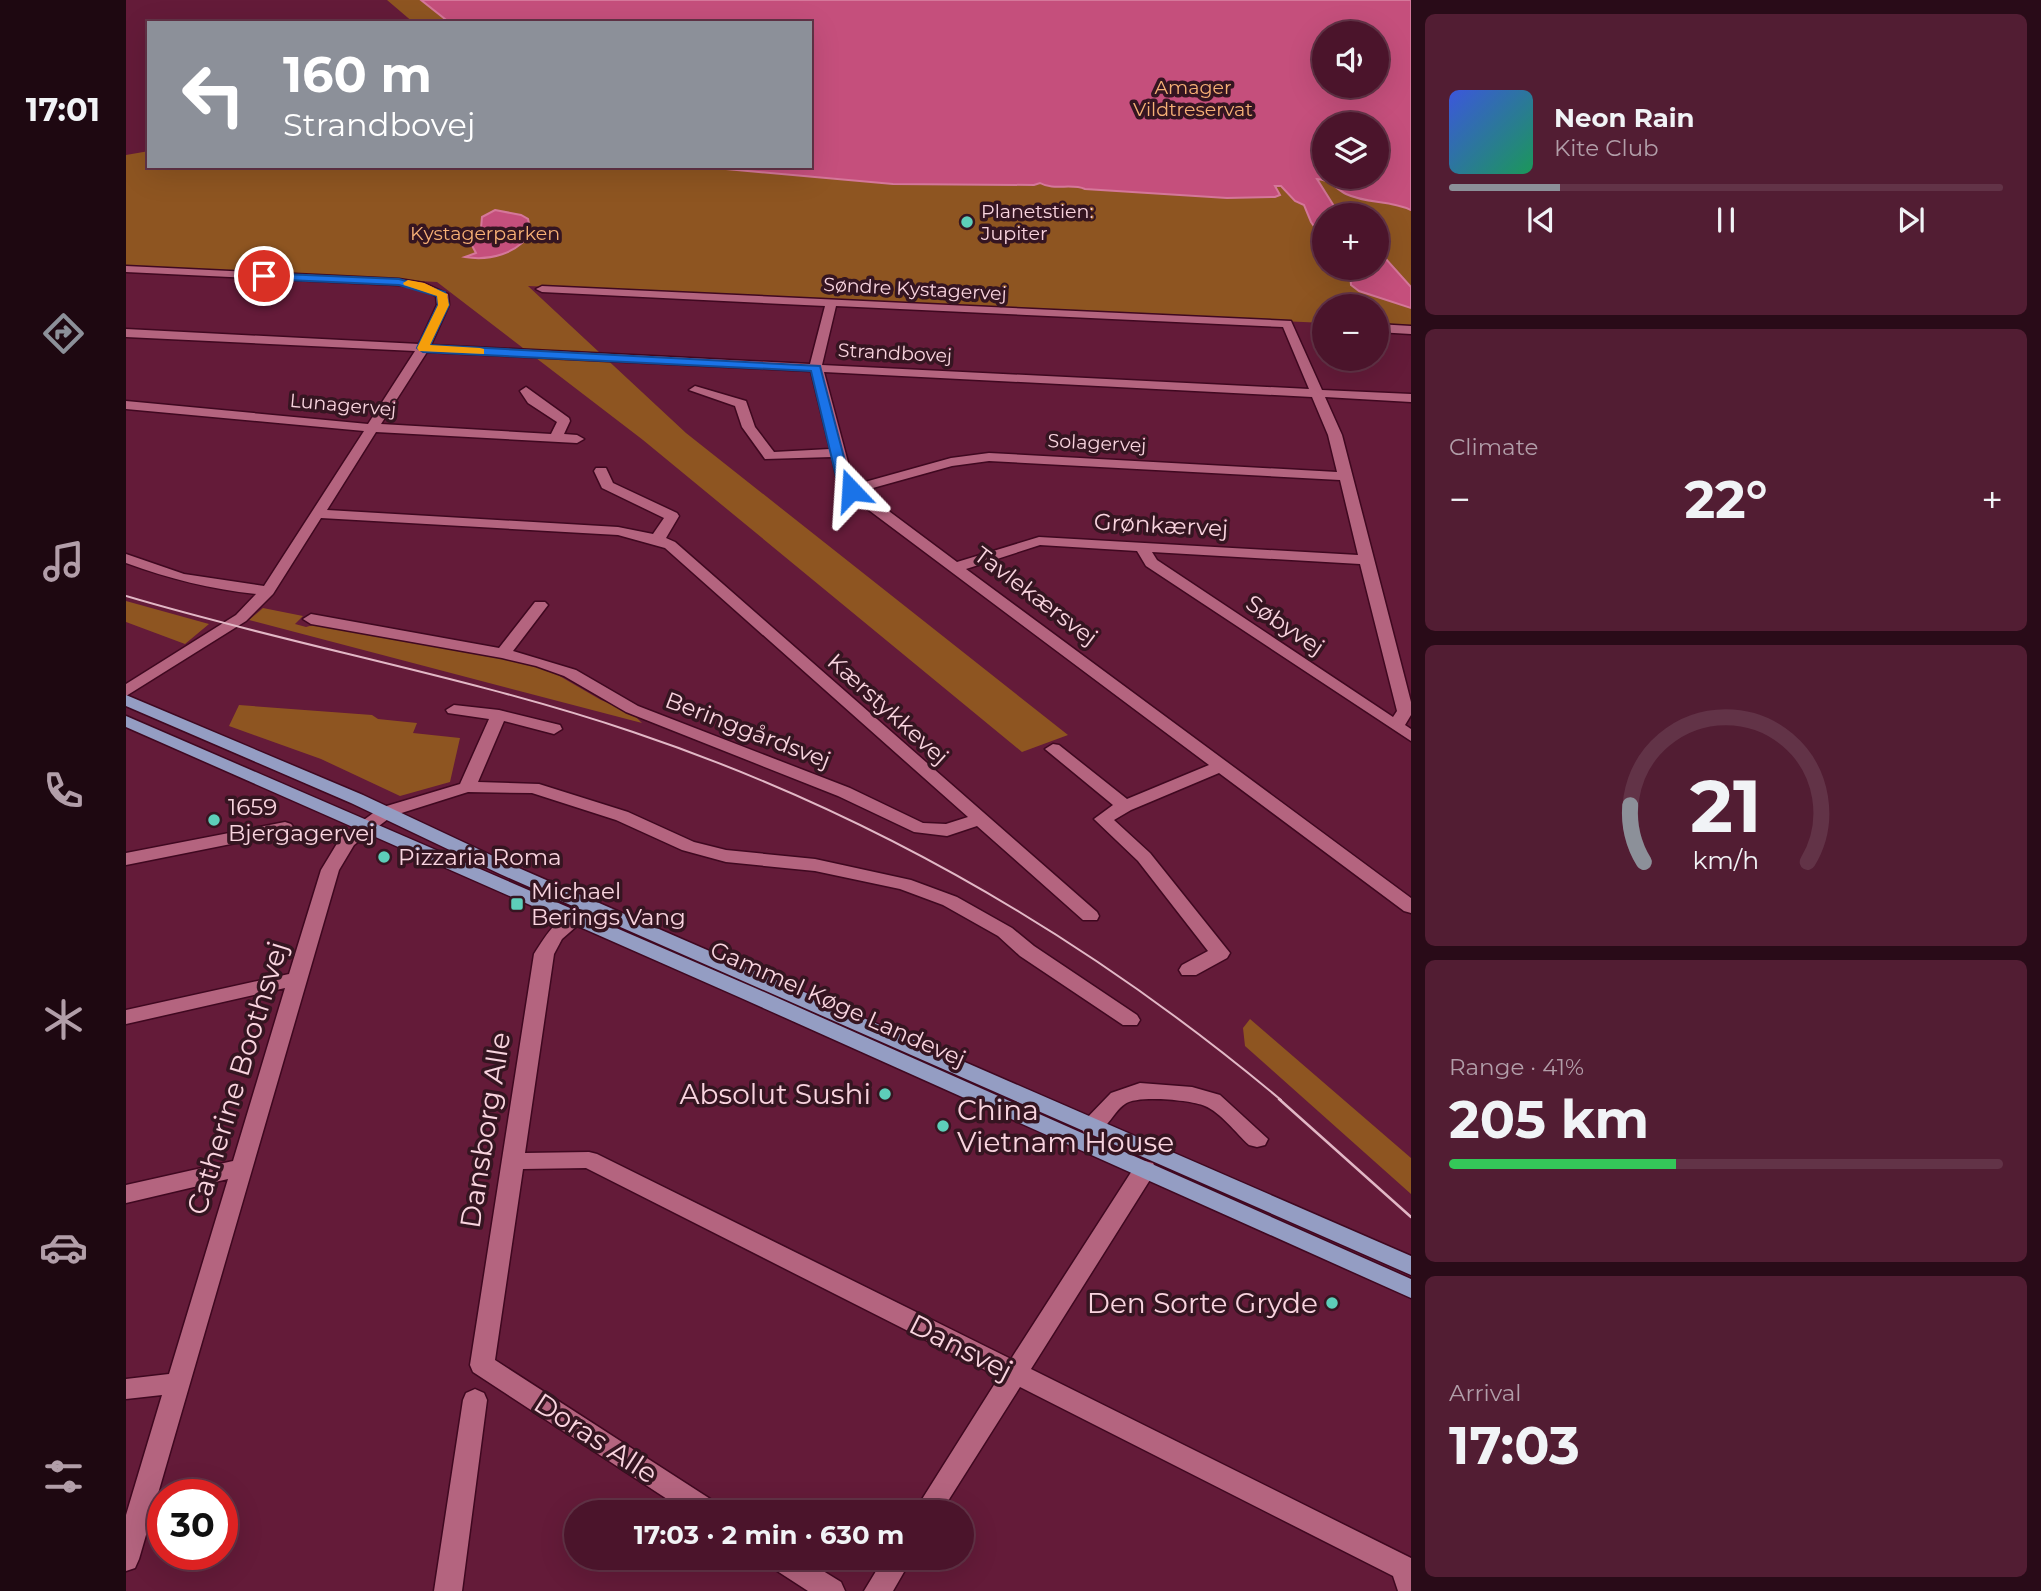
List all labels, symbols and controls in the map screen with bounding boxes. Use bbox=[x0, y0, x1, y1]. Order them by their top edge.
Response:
map controls bbox=[1312, 21, 1389, 371]
button: sound bbox=[1312, 21, 1389, 98]
text: 160 m bbox=[283, 45, 432, 104]
icon: left bbox=[168, 49, 259, 140]
park label: Amager Vildtreservat bbox=[1133, 76, 1253, 121]
text: 17:01 bbox=[26, 90, 100, 129]
text: Neon Rain bbox=[1554, 102, 1695, 134]
text: Strandbovej bbox=[283, 105, 475, 144]
button: layers bbox=[1312, 112, 1389, 189]
text: Kite Club bbox=[1554, 134, 1659, 162]
place label: Planetstien: Jupiter bbox=[980, 200, 1093, 245]
icon: previous bbox=[1522, 201, 1560, 239]
icon: pause bbox=[1707, 201, 1745, 239]
icon: next bbox=[1892, 201, 1930, 239]
button: + bbox=[1312, 203, 1389, 280]
marker: Planetstien: Jupiter bbox=[959, 214, 975, 230]
park label: Kystagerparken bbox=[410, 222, 560, 245]
pin bbox=[234, 246, 294, 306]
icon: arrive bbox=[245, 257, 283, 295]
street label: Søndre Kystagervej bbox=[823, 273, 1007, 305]
button: − bbox=[1312, 294, 1389, 371]
icon: directions bbox=[39, 309, 88, 358]
street label: Strandbovej bbox=[837, 339, 953, 367]
street label: Lunagervej bbox=[289, 389, 397, 421]
street label: Solagervej bbox=[1047, 429, 1147, 457]
text: Climate bbox=[1449, 433, 1538, 461]
position arrow bbox=[814, 453, 888, 527]
text: 22° bbox=[1684, 468, 1768, 531]
text: − bbox=[1449, 476, 1471, 523]
text: + bbox=[1981, 476, 2003, 523]
street label: Grønkærvej bbox=[1093, 507, 1229, 543]
icon: music bbox=[39, 537, 88, 586]
street label: Tavlekærsvej bbox=[969, 541, 1103, 651]
street label: Søbyvej bbox=[1241, 589, 1329, 661]
street label: Kærstykkevej bbox=[822, 647, 954, 771]
street label: Beringgårdsvej bbox=[661, 686, 835, 774]
text: 21 bbox=[1690, 762, 1762, 850]
icon: phone bbox=[39, 766, 88, 815]
place label: 1659 Bjergagervej bbox=[228, 793, 375, 847]
marker: 1659 Bjergagervej bbox=[206, 812, 222, 828]
place label: Pizzaria Roma bbox=[398, 843, 562, 871]
text: km/h bbox=[1693, 844, 1759, 874]
marker: Pizzaria Roma bbox=[376, 849, 392, 865]
place label: Michael Berings Vang bbox=[531, 877, 686, 931]
marker: Michael Berings Vang bbox=[509, 896, 525, 912]
street label: Gammel Køge Landevej bbox=[706, 935, 970, 1073]
street label: Catherine Boothsvej bbox=[179, 937, 295, 1219]
icon: climate bbox=[39, 995, 88, 1044]
street label: Dansborg Alle bbox=[453, 1029, 517, 1231]
text: Range · 41% bbox=[1449, 1053, 1584, 1081]
place label: Absolut Sushi bbox=[680, 1077, 871, 1111]
marker: Absolut Sushi bbox=[877, 1086, 893, 1102]
text: 205 km bbox=[1449, 1088, 1649, 1151]
place label: China Vietnam House bbox=[957, 1093, 1174, 1159]
marker: China Vietnam House bbox=[935, 1118, 951, 1134]
icon: car bbox=[39, 1223, 88, 1272]
place label: Den Sorte Gryde bbox=[1087, 1286, 1318, 1320]
marker: Den Sorte Gryde bbox=[1324, 1295, 1340, 1311]
street label: Dansvej bbox=[904, 1307, 1018, 1387]
text: Arrival bbox=[1449, 1379, 1522, 1407]
street label: Doras Alle bbox=[528, 1386, 664, 1490]
text: 17:03 bbox=[1449, 1414, 1580, 1477]
icon: filters bbox=[39, 1452, 88, 1501]
speed limit sign: 30 bbox=[147, 1479, 238, 1570]
text: 17:03 · 2 min · 630 m bbox=[634, 1519, 904, 1551]

